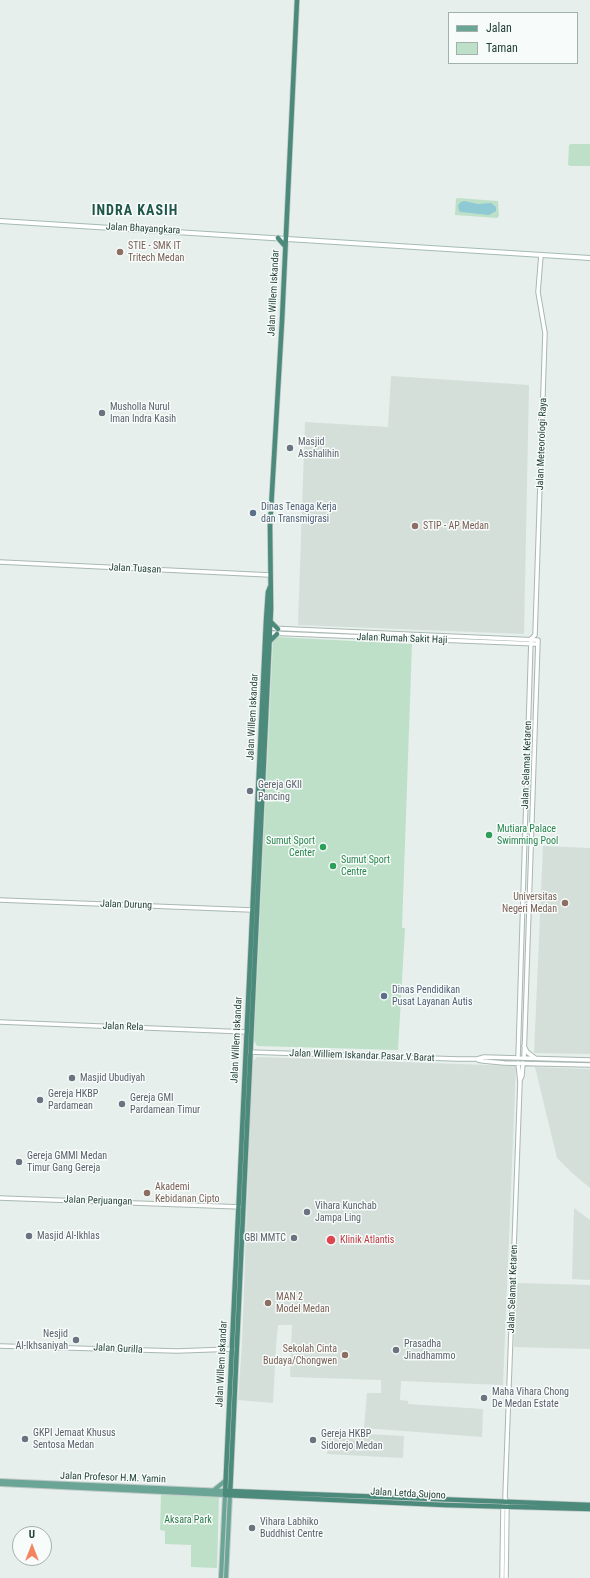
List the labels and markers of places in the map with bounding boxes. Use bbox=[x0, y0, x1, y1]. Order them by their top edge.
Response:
place label: STIE - SMK IT Tritech Medan bbox=[128, 240, 184, 264]
marker: STIE - SMK IT Tritech Medan bbox=[115, 247, 125, 257]
place label: Musholla Nurul Iman Indra Kasih bbox=[110, 401, 176, 424]
marker: Musholla Nurul Iman Indra Kasih bbox=[97, 408, 107, 418]
place label: Masjid Asshalihin bbox=[298, 436, 339, 460]
marker: Masjid Asshalihin bbox=[285, 443, 295, 453]
place label: Dinas Tenaga Kerja dan Transmigrasi bbox=[261, 501, 337, 524]
marker: Dinas Tenaga Kerja dan Transmigrasi bbox=[248, 508, 258, 518]
place label: STIP - AP Medan bbox=[423, 520, 489, 532]
marker: STIP - AP Medan bbox=[410, 521, 420, 531]
place label: Gereja GKII Pancing bbox=[258, 779, 302, 802]
marker: Gereja GKII Pancing bbox=[245, 786, 255, 796]
place label: Mutiara Palace Swimming Pool bbox=[497, 823, 558, 846]
marker: Mutiara Palace Swimming Pool bbox=[484, 830, 494, 840]
place label: Sumut Sport Center bbox=[266, 835, 315, 858]
marker: Sumut Sport Center bbox=[318, 842, 328, 852]
place label: Sumut Sport Centre bbox=[341, 854, 390, 878]
marker: Sumut Sport Centre bbox=[328, 861, 338, 871]
place label: Universitas Negeri Medan bbox=[502, 891, 557, 914]
marker: Universitas Negeri Medan bbox=[560, 898, 570, 908]
place label: Dinas Pendidikan Pusat Layanan Autis bbox=[392, 984, 472, 1008]
marker: Dinas Pendidikan Pusat Layanan Autis bbox=[379, 991, 389, 1001]
place label: Masjid Ubudiyah bbox=[80, 1072, 145, 1084]
marker: Masjid Ubudiyah bbox=[67, 1073, 77, 1083]
place label: Gereja HKBP Pardamean bbox=[48, 1088, 98, 1112]
place label: Gereja GMI Pardamean Timur bbox=[130, 1092, 200, 1116]
marker: Gereja HKBP Pardamean bbox=[35, 1095, 45, 1105]
marker: Gereja GMI Pardamean Timur bbox=[117, 1099, 127, 1109]
place label: Gereja GMMI Medan Timur Gang Gereja bbox=[27, 1150, 107, 1174]
marker: Gereja GMMI Medan Timur Gang Gereja bbox=[14, 1157, 24, 1167]
place label: Akademi Kebidanan Cipto bbox=[155, 1181, 220, 1204]
marker: Akademi Kebidanan Cipto bbox=[142, 1188, 152, 1198]
place label: Vihara Kunchab Jampa Ling bbox=[315, 1200, 377, 1224]
marker: Vihara Kunchab Jampa Ling bbox=[302, 1207, 312, 1217]
place label: Masjid Al-Ikhlas bbox=[37, 1230, 100, 1242]
marker: Masjid Al-Ikhlas bbox=[24, 1231, 34, 1241]
place label: GBI MMTC bbox=[244, 1232, 286, 1244]
marker: GBI MMTC bbox=[289, 1233, 299, 1243]
marker: Klinik Atlantis bbox=[325, 1234, 337, 1246]
place label: Klinik Atlantis bbox=[340, 1234, 394, 1246]
place label: MAN 2 Model Medan bbox=[276, 1291, 330, 1314]
marker: MAN 2 Model Medan bbox=[263, 1298, 273, 1308]
place label: Nesjid Al-Ikhsaniyah bbox=[15, 1328, 68, 1352]
marker: Nesjid Al-Ikhsaniyah bbox=[71, 1335, 81, 1345]
place label: Prasadha Jinadhammo bbox=[404, 1338, 455, 1362]
place label: Sekolah Cinta Budaya/Chongwen bbox=[263, 1343, 337, 1366]
marker: Prasadha Jinadhammo bbox=[391, 1345, 401, 1355]
marker: Sekolah Cinta Budaya/Chongwen bbox=[340, 1350, 350, 1360]
place label: Maha Vihara Chong De Medan Estate bbox=[492, 1386, 569, 1410]
marker: Maha Vihara Chong De Medan Estate bbox=[479, 1393, 489, 1403]
place label: GKPI Jemaat Khusus Sentosa Medan bbox=[33, 1427, 116, 1450]
place label: Gereja HKBP Sidorejo Medan bbox=[321, 1428, 382, 1452]
marker: GKPI Jemaat Khusus Sentosa Medan bbox=[20, 1434, 30, 1444]
marker: Gereja HKBP Sidorejo Medan bbox=[308, 1435, 318, 1445]
place label: Vihara Labhiko Buddhist Centre bbox=[260, 1516, 323, 1540]
marker: Vihara Labhiko Buddhist Centre bbox=[247, 1523, 257, 1533]

